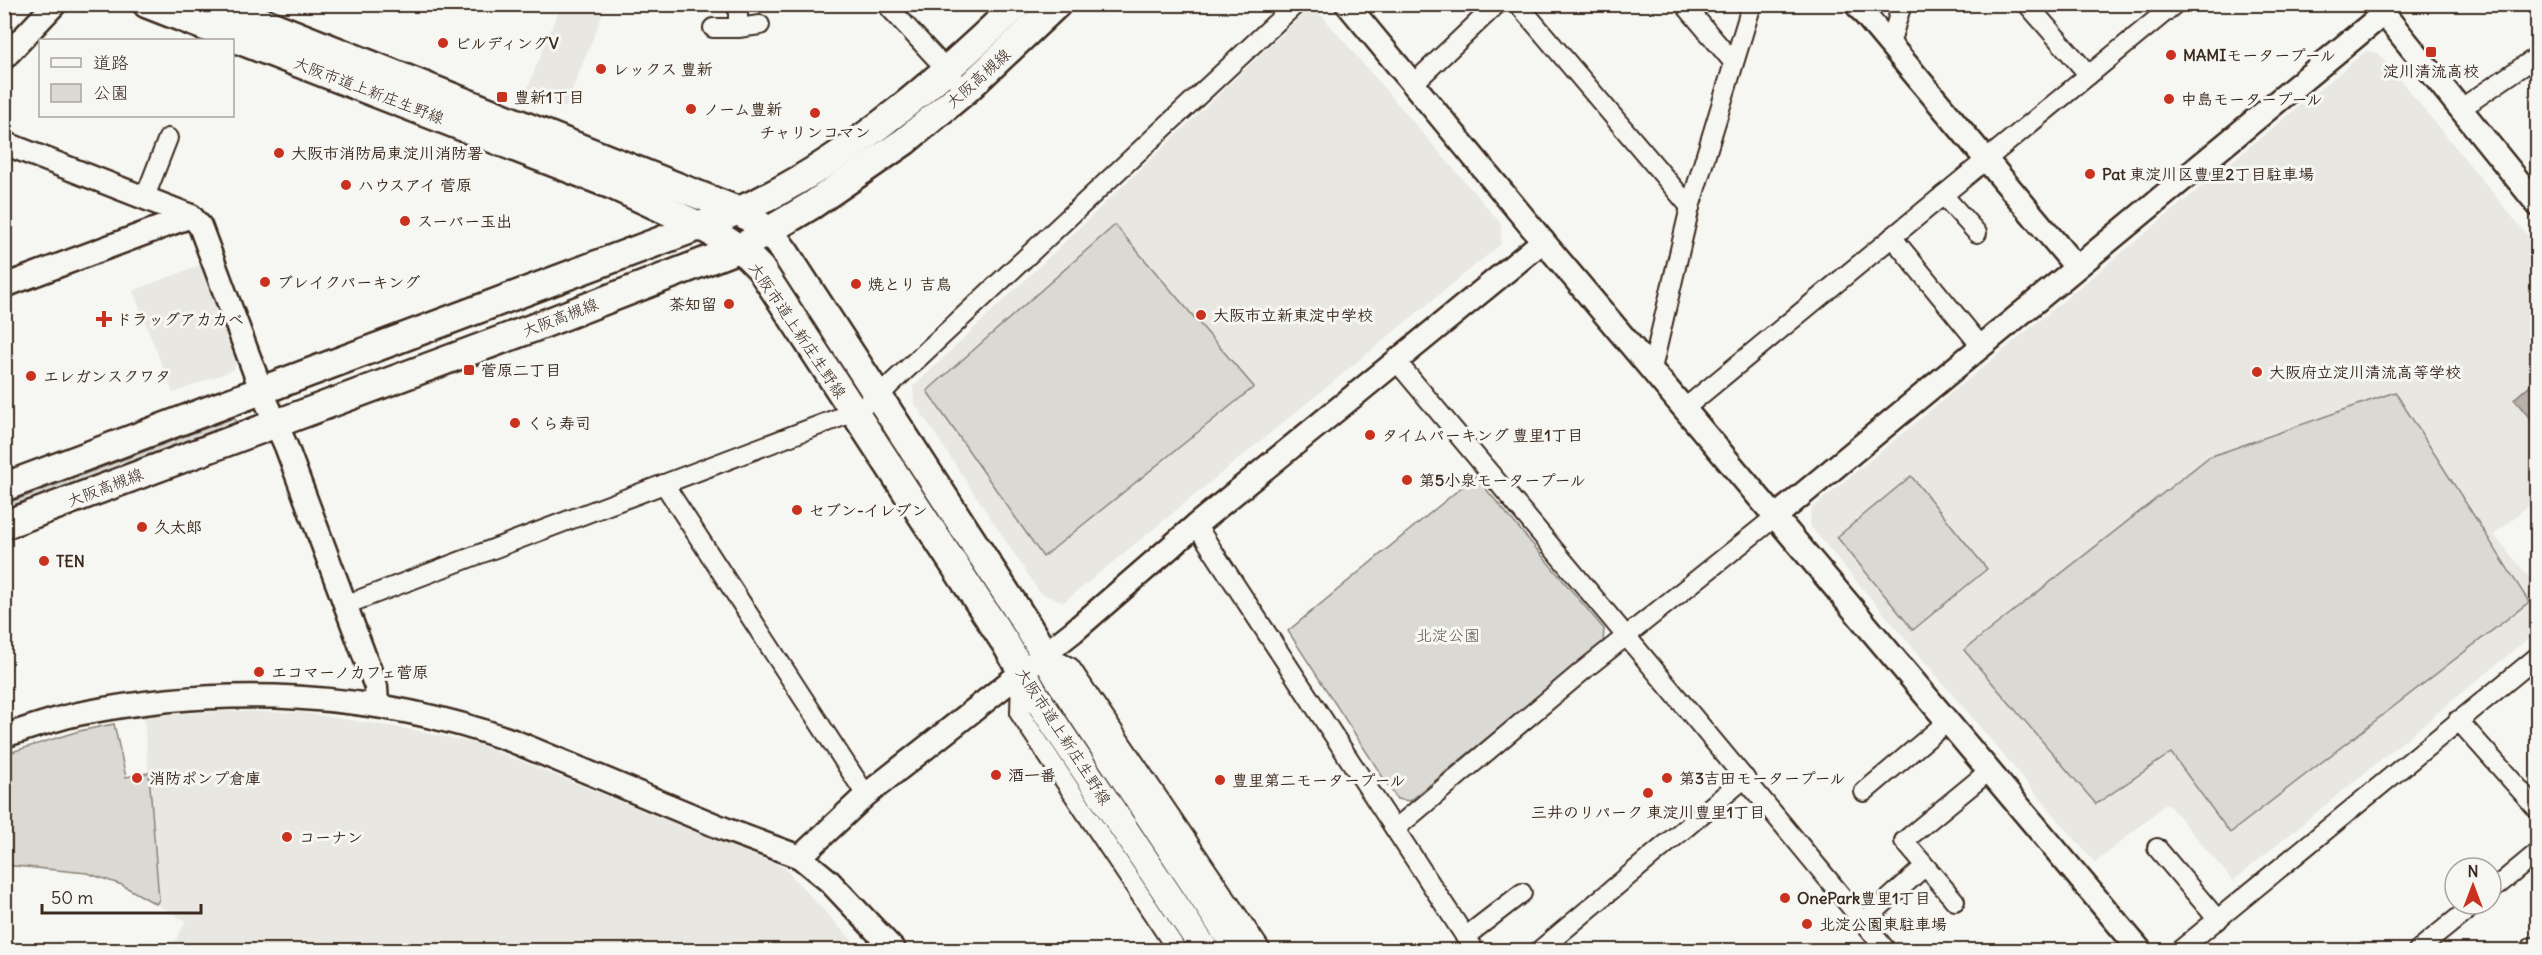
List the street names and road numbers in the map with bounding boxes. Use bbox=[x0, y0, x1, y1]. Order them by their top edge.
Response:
street label: 大阪高槻線 bbox=[942, 44, 1014, 112]
street label: 大阪市道上新庄生野線 bbox=[291, 52, 447, 128]
street label: 大阪市道上新庄生野線 bbox=[745, 258, 851, 402]
street label: 大阪高槻線 bbox=[519, 293, 601, 341]
street label: 大阪高槻線 bbox=[64, 463, 146, 511]
street label: 大阪市道上新庄生野線 bbox=[1012, 663, 1116, 809]

